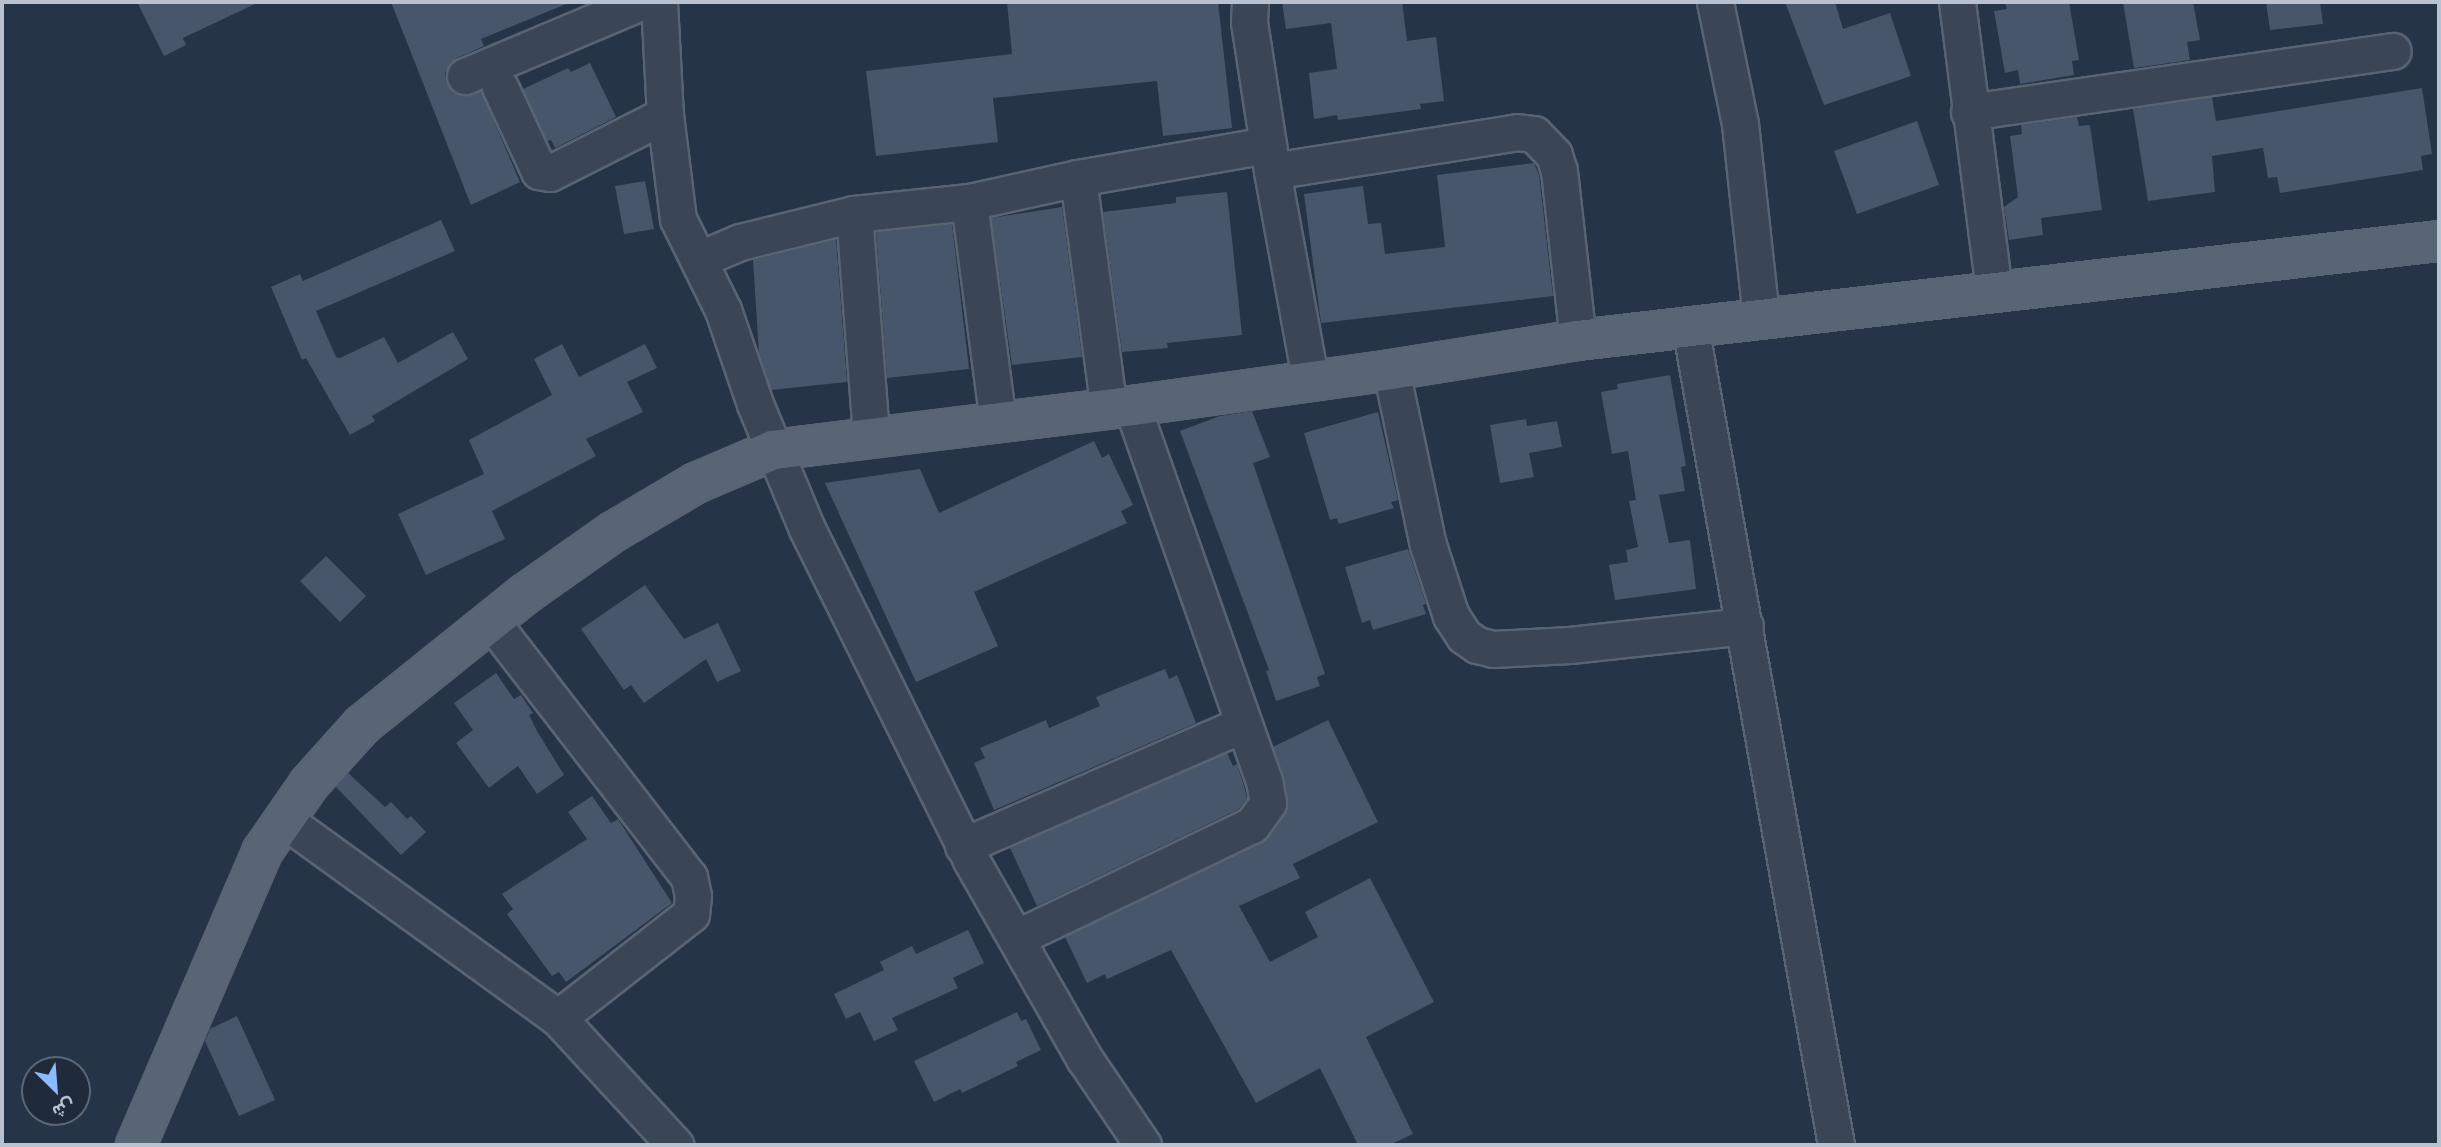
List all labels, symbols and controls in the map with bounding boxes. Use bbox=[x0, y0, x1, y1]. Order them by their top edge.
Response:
north arrow bbox=[21, 1056, 91, 1126]
text: ش bbox=[49, 1093, 79, 1124]

